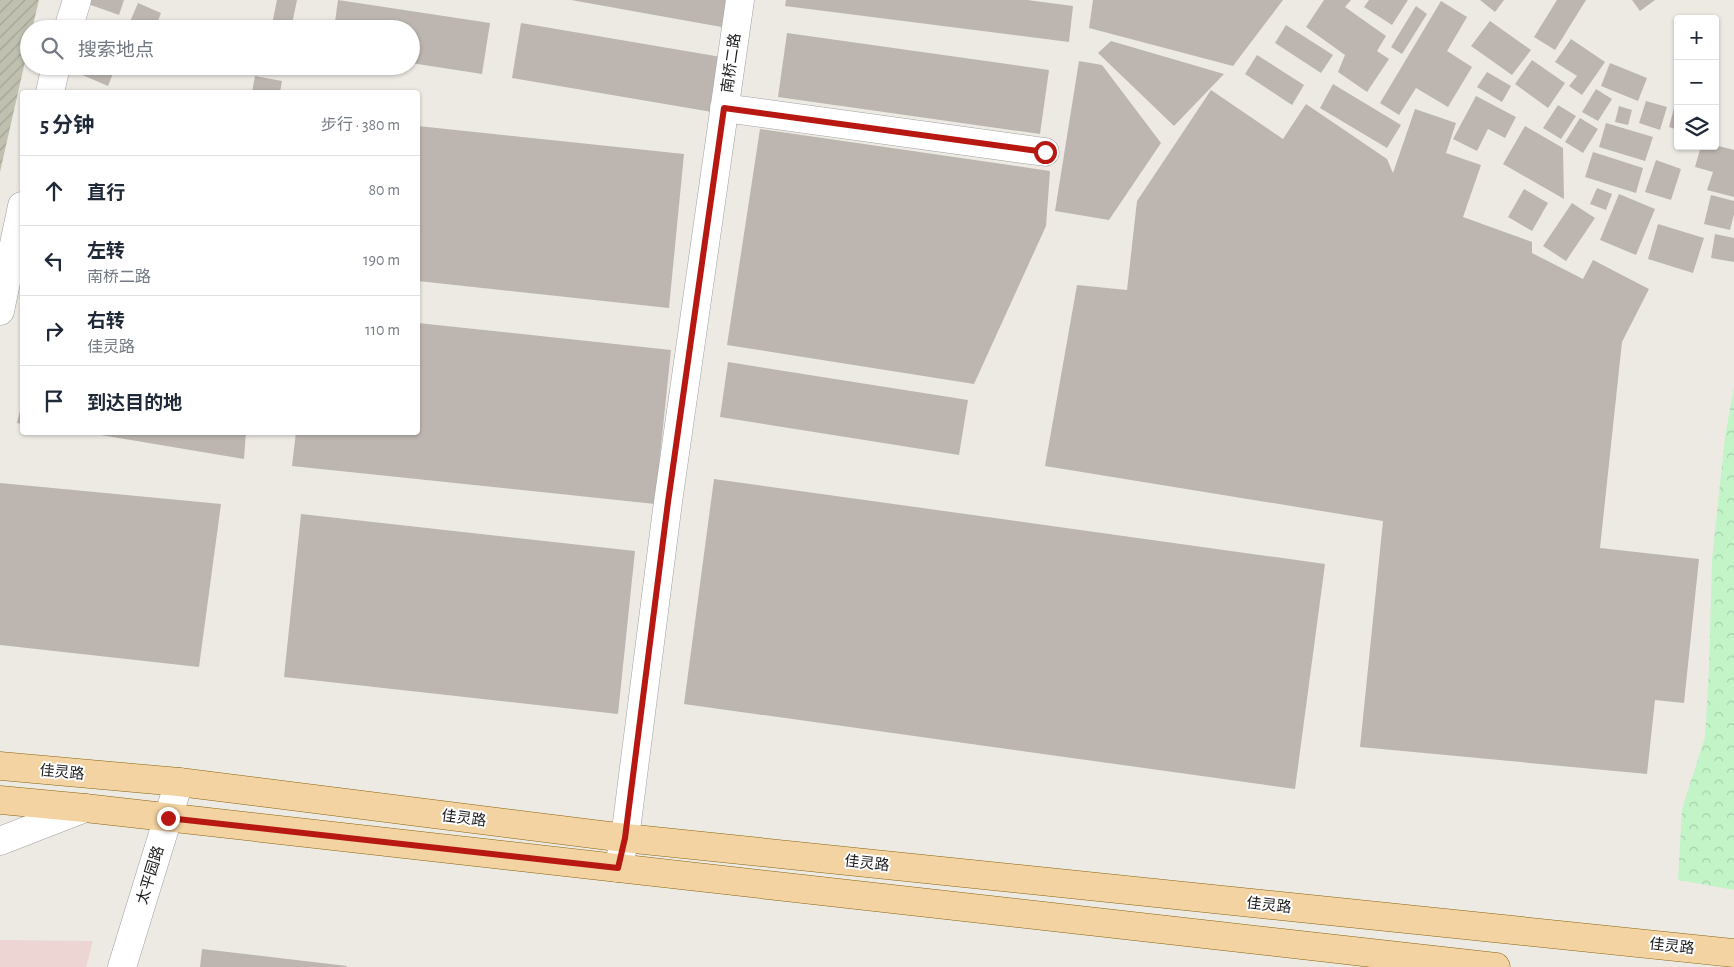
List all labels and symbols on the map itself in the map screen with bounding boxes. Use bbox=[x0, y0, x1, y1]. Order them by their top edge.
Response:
street label: 南桥二路 bbox=[719, 32, 743, 94]
route start bbox=[1034, 141, 1057, 164]
street label: 佳灵路 bbox=[39, 762, 85, 782]
route end bbox=[157, 807, 180, 830]
street label: 佳灵路 bbox=[441, 807, 487, 829]
street label: 太平园路 bbox=[134, 844, 166, 906]
street label: 佳灵路 bbox=[844, 853, 890, 873]
street label: 佳灵路 bbox=[1246, 895, 1292, 915]
street label: 佳灵路 bbox=[1649, 936, 1695, 956]

